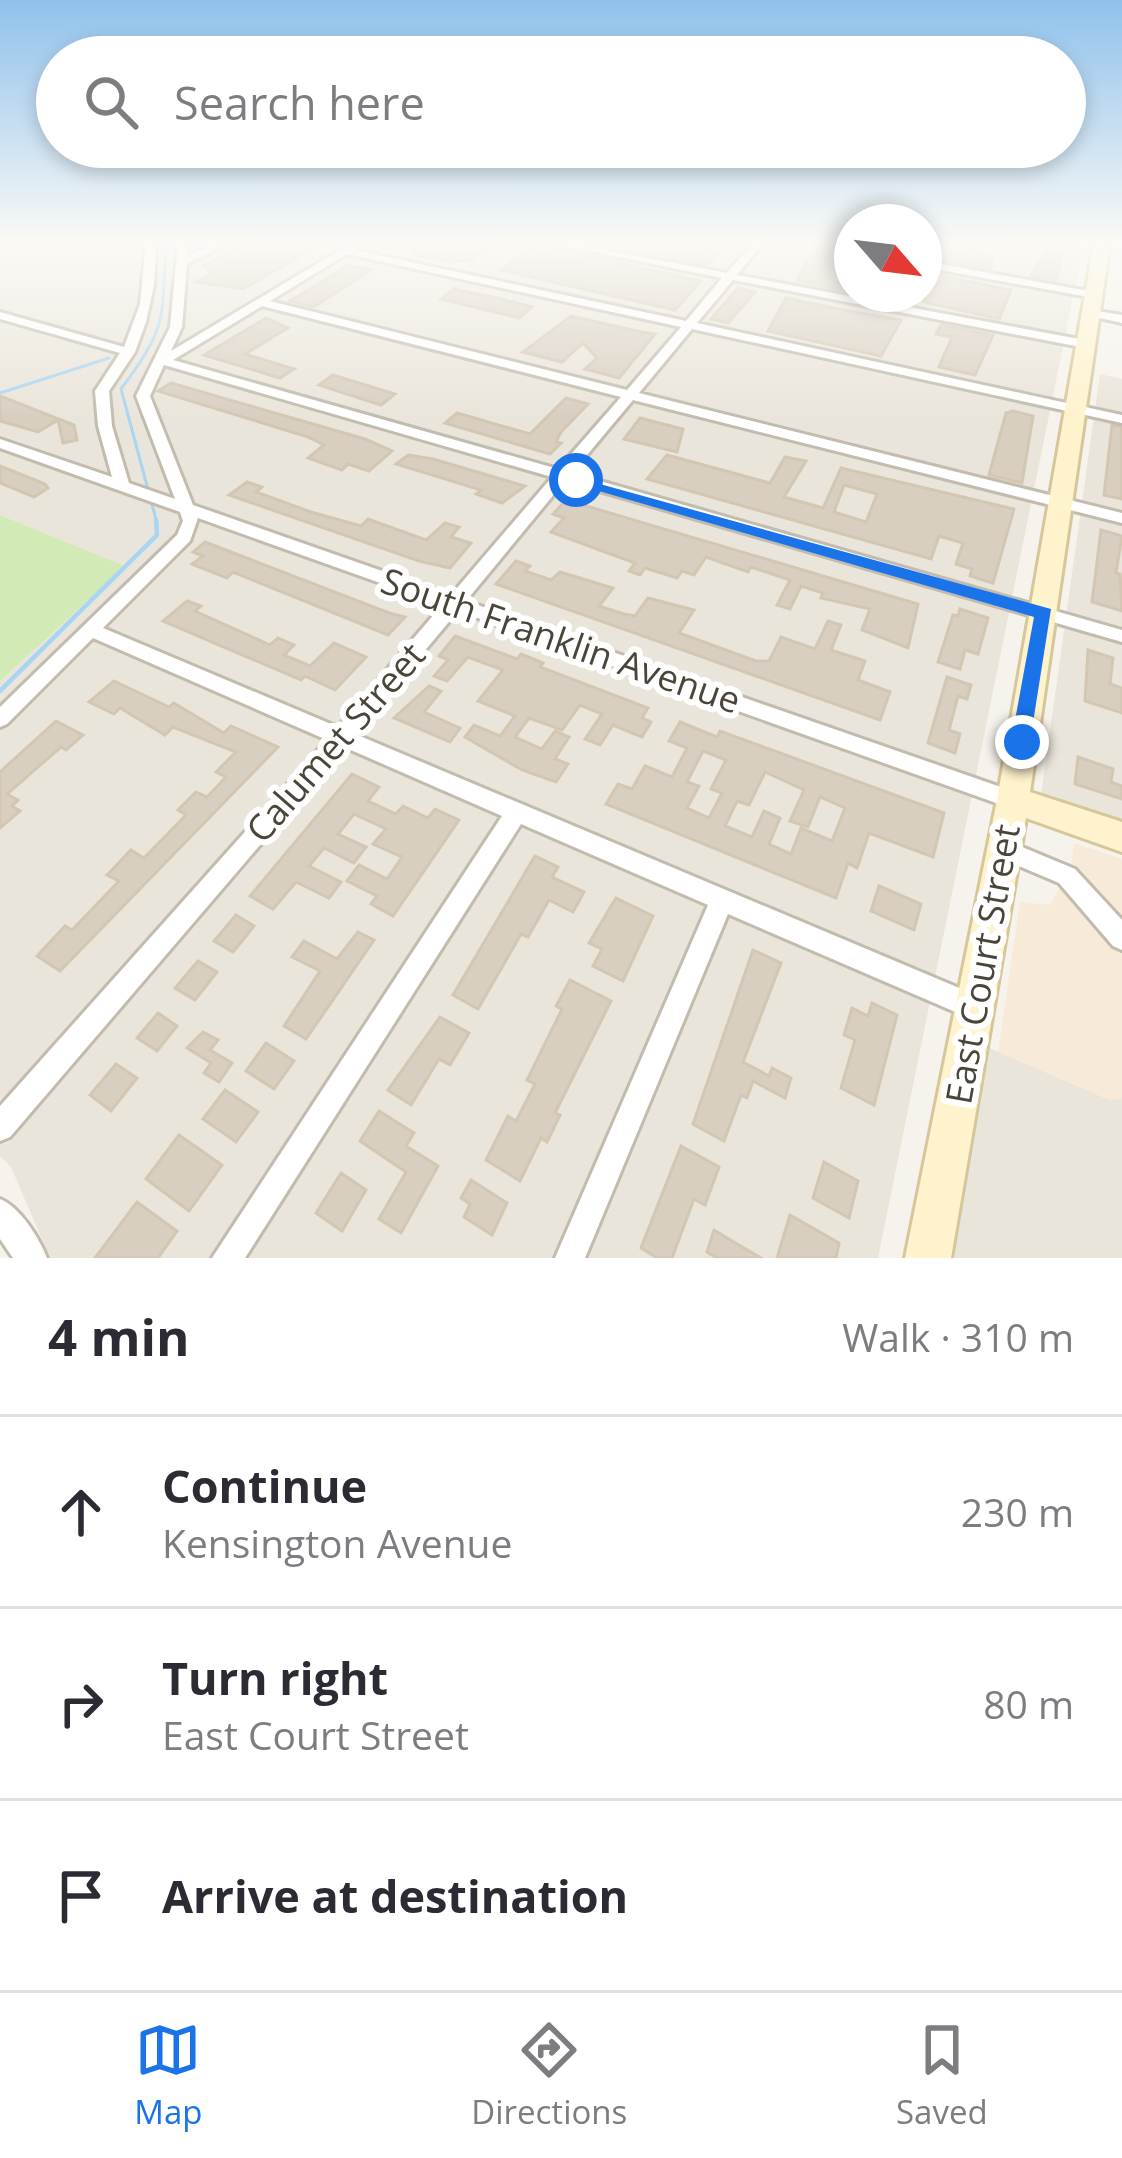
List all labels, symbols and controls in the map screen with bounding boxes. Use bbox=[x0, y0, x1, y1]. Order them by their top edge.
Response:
search box bbox=[36, 36, 1086, 168]
icon: search bbox=[78, 69, 144, 135]
text: Search here bbox=[174, 72, 425, 133]
north arrow bbox=[834, 204, 942, 312]
route start bbox=[549, 453, 603, 507]
street label: South Franklin Avenue bbox=[375, 555, 747, 725]
street label: Calumet Street bbox=[234, 632, 436, 852]
route end bbox=[995, 715, 1049, 769]
street label: East Court Street bbox=[933, 820, 1031, 1108]
text: 4 min bbox=[48, 1301, 190, 1371]
text: Walk · 310 m bbox=[842, 1310, 1074, 1363]
text: Continue bbox=[162, 1455, 367, 1516]
icon: ahead bbox=[48, 1479, 114, 1545]
text: 230 m bbox=[961, 1485, 1074, 1538]
text: Kensington Avenue bbox=[162, 1516, 512, 1569]
text: Turn right bbox=[162, 1647, 388, 1708]
icon: right bbox=[48, 1671, 114, 1737]
text: 80 m bbox=[983, 1677, 1074, 1730]
text: East Court Street bbox=[162, 1708, 469, 1761]
icon: arrive bbox=[48, 1863, 114, 1929]
text: Arrive at destination bbox=[162, 1865, 628, 1926]
tab: Map bbox=[134, 2017, 203, 2134]
tab: Directions bbox=[471, 2017, 627, 2134]
tab: Saved bbox=[896, 2017, 988, 2134]

